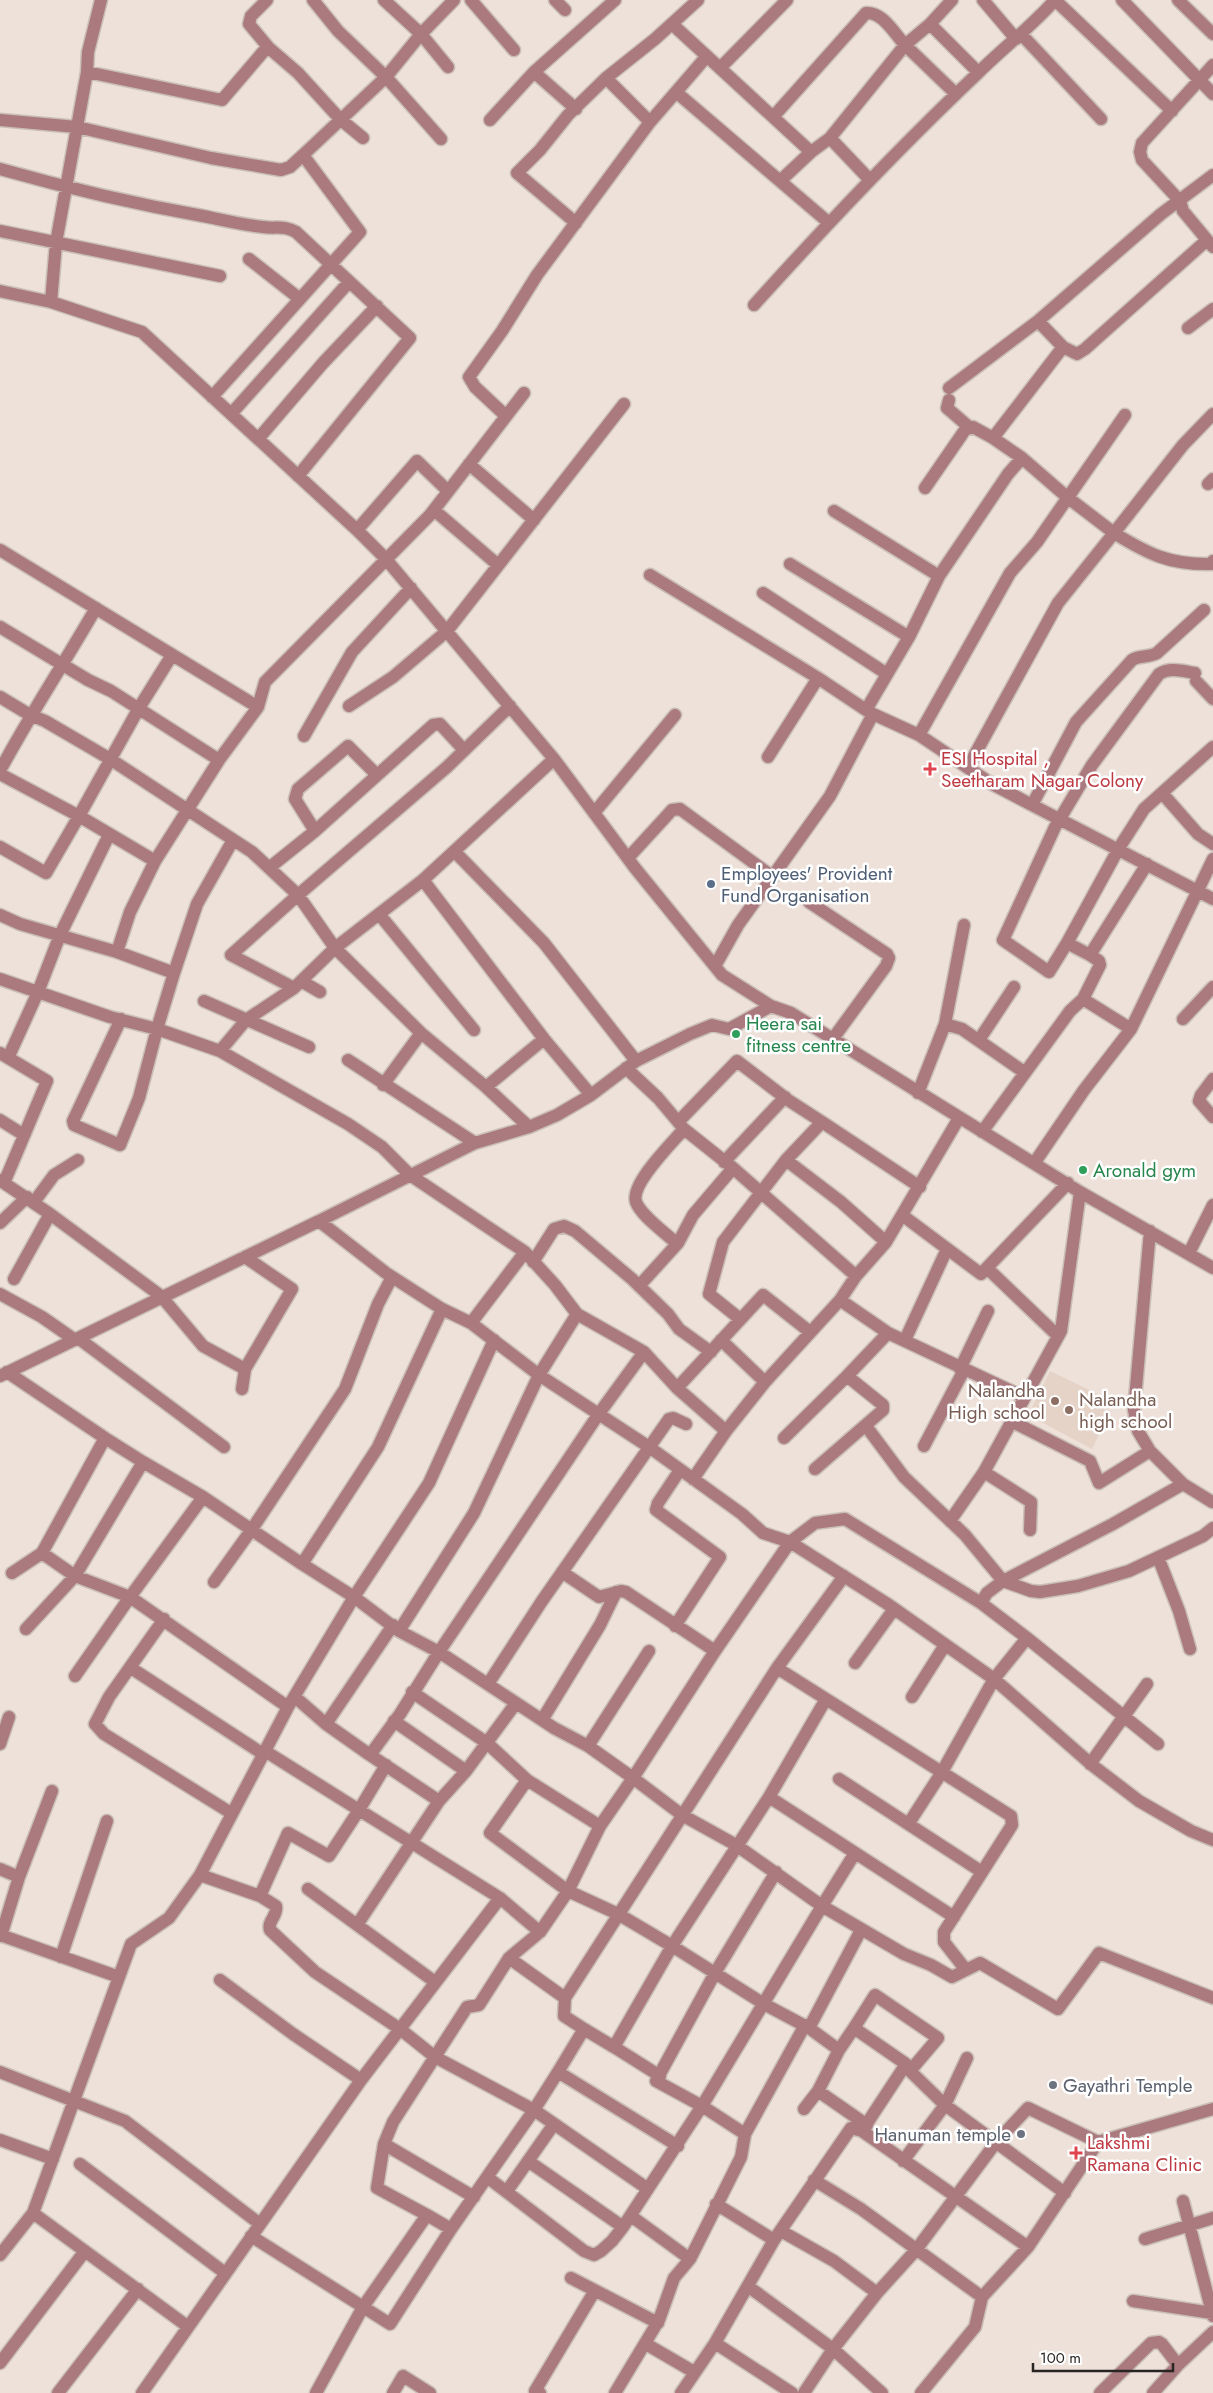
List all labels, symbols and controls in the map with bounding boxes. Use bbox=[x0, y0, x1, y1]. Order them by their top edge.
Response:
place label: ESI Hospital , Seetharam Nagar Colony bbox=[941, 745, 1144, 794]
marker: ESI Hospital , Seetharam Nagar Colony bbox=[923, 762, 937, 776]
place label: Employees' Provident Fund Organisation bbox=[721, 860, 893, 909]
marker: Employees' Provident Fund Organisation bbox=[705, 878, 717, 890]
place label: Heera sai fitness centre bbox=[746, 1010, 851, 1059]
marker: Heera sai fitness centre bbox=[730, 1028, 742, 1040]
place label: Aronald gym bbox=[1093, 1157, 1196, 1184]
marker: Aronald gym bbox=[1077, 1164, 1089, 1176]
place label: Nalandha High school bbox=[948, 1377, 1045, 1426]
place label: Nalandha high school bbox=[1079, 1386, 1172, 1435]
marker: Nalandha High school bbox=[1049, 1395, 1061, 1407]
marker: Nalandha high school bbox=[1063, 1404, 1075, 1416]
place label: Gayathri Temple bbox=[1063, 2072, 1193, 2099]
marker: Gayathri Temple bbox=[1047, 2079, 1059, 2091]
place label: Hanuman temple bbox=[875, 2121, 1011, 2148]
marker: Hanuman temple bbox=[1015, 2128, 1027, 2140]
place label: Lakshmi Ramana Clinic bbox=[1087, 2129, 1202, 2178]
marker: Lakshmi Ramana Clinic bbox=[1069, 2146, 1083, 2160]
scale bar bbox=[1033, 2340, 1173, 2372]
text: 100 m bbox=[1040, 2347, 1081, 2369]

